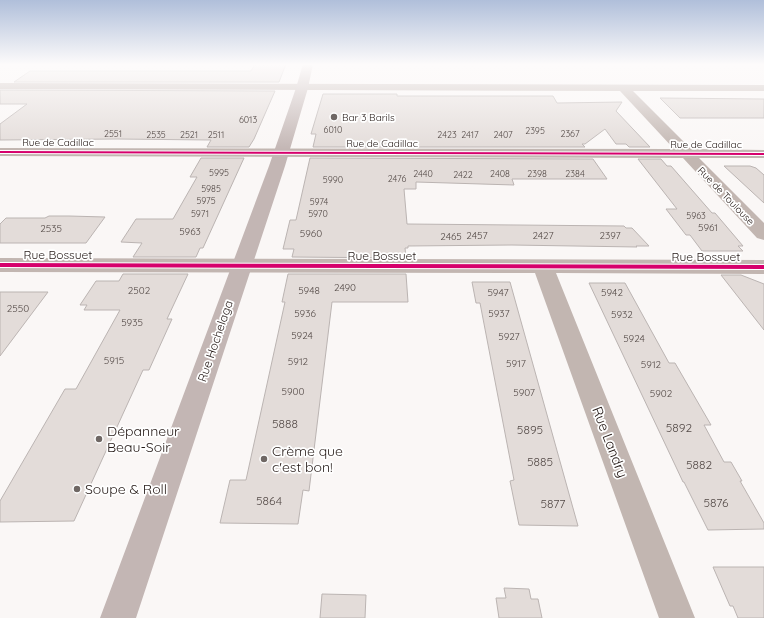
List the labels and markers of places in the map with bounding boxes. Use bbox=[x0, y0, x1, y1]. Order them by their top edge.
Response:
place label: Bar 3 Barils bbox=[342, 111, 395, 124]
marker: Bar 3 Barils bbox=[329, 112, 339, 122]
place label: Dépanneur Beau-Soir bbox=[107, 422, 180, 456]
marker: Dépanneur Beau-Soir bbox=[94, 434, 104, 444]
place label: Crème que c'est bon! bbox=[272, 442, 343, 476]
marker: Crème que c'est bon! bbox=[259, 454, 269, 464]
place label: Soupe & Roll bbox=[85, 480, 167, 498]
marker: Soupe & Roll bbox=[72, 484, 82, 494]

